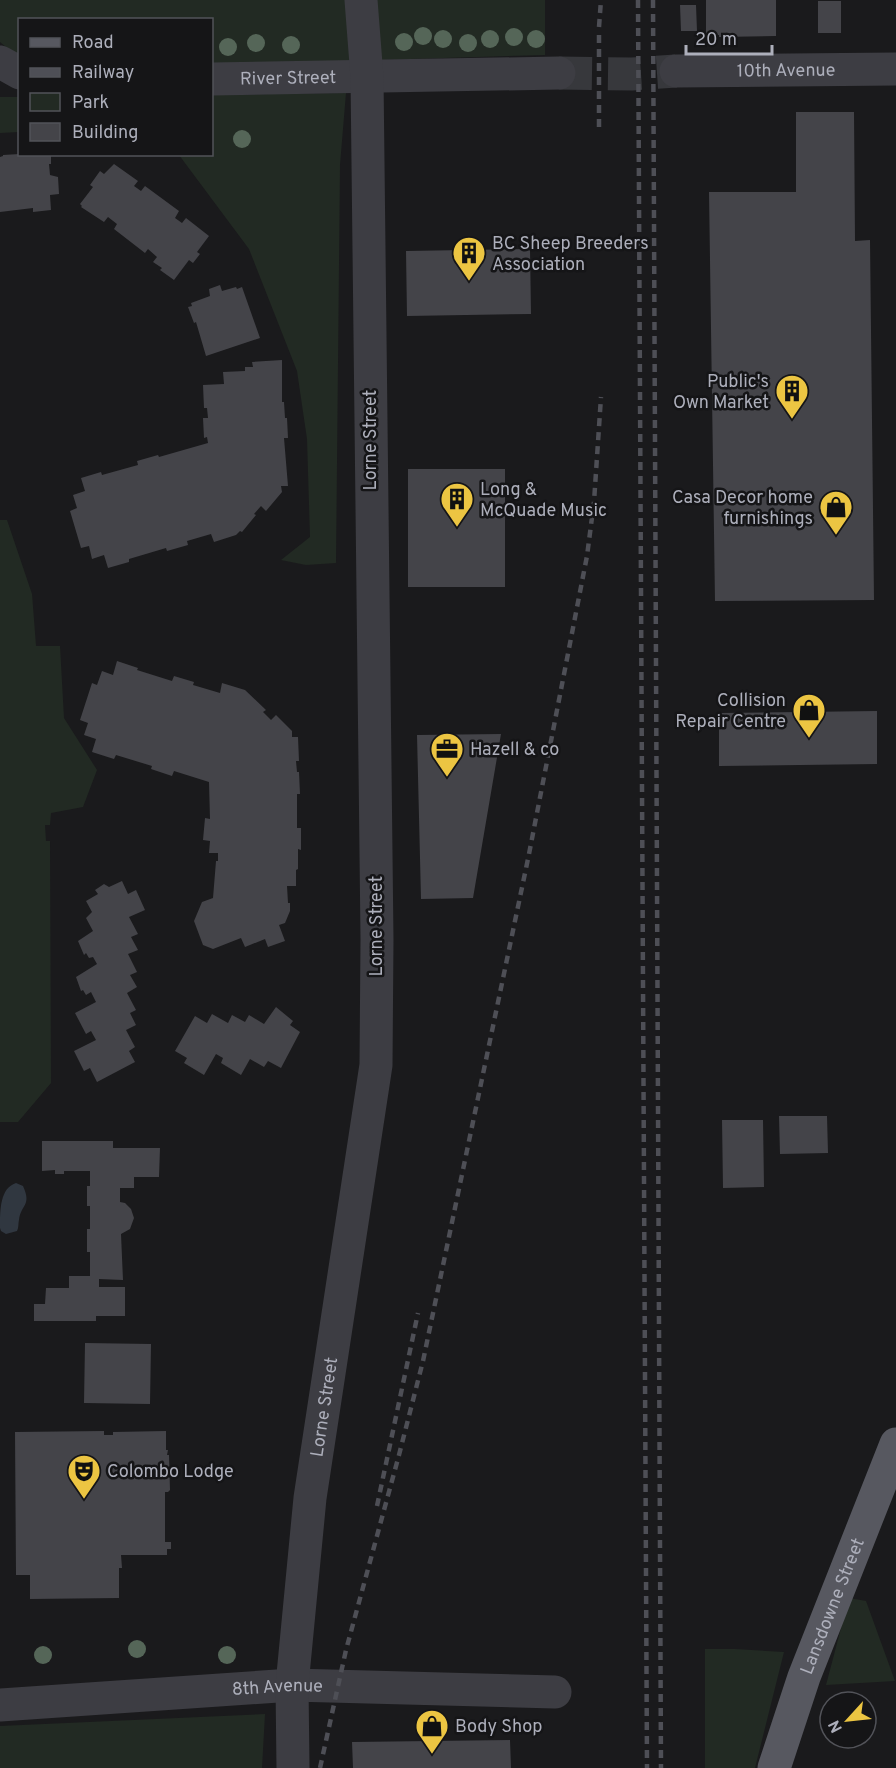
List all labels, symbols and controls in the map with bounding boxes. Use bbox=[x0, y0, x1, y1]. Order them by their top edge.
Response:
legend bbox=[18, 18, 213, 156]
scale bar bbox=[686, 18, 772, 56]
text: 20 m bbox=[695, 29, 737, 52]
text: Road bbox=[72, 32, 114, 55]
street label: 10th Avenue bbox=[737, 60, 835, 83]
text: Railway bbox=[72, 62, 134, 85]
street label: River Street bbox=[240, 67, 336, 92]
text: Park bbox=[72, 92, 109, 115]
text: Building bbox=[72, 122, 138, 145]
place label: BC Sheep Breeders Association bbox=[492, 233, 649, 277]
building icon: BC Sheep Breeders Association bbox=[451, 235, 487, 282]
place label: Public's Own Market bbox=[673, 371, 769, 415]
building icon: Public's Own Market bbox=[774, 373, 810, 420]
street label: Lorne Street bbox=[360, 390, 383, 490]
place label: Long & McQuade Music bbox=[480, 479, 607, 523]
building icon: Long & McQuade Music bbox=[439, 481, 475, 528]
place label: Casa Decor home furnishings bbox=[672, 487, 813, 531]
shop icon: Casa Decor home furnishings bbox=[818, 489, 854, 536]
place label: Collision Repair Centre bbox=[675, 690, 786, 734]
shop icon: Collision Repair Centre bbox=[791, 692, 827, 739]
office icon: Hazell & co bbox=[429, 731, 465, 778]
place label: Hazell & co bbox=[470, 739, 559, 762]
street label: Lorne Street bbox=[366, 876, 389, 976]
street label: Lorne Street bbox=[306, 1356, 344, 1459]
theatre icon: Colombo Lodge bbox=[66, 1453, 102, 1500]
place label: Colombo Lodge bbox=[107, 1461, 234, 1484]
street label: Lansdowne Street bbox=[796, 1535, 871, 1678]
street label: 8th Avenue bbox=[231, 1675, 323, 1702]
north arrow bbox=[818, 1690, 878, 1750]
shop icon: Body Shop bbox=[414, 1708, 450, 1755]
place label: Body Shop bbox=[455, 1716, 542, 1739]
text: N bbox=[825, 1716, 848, 1736]

